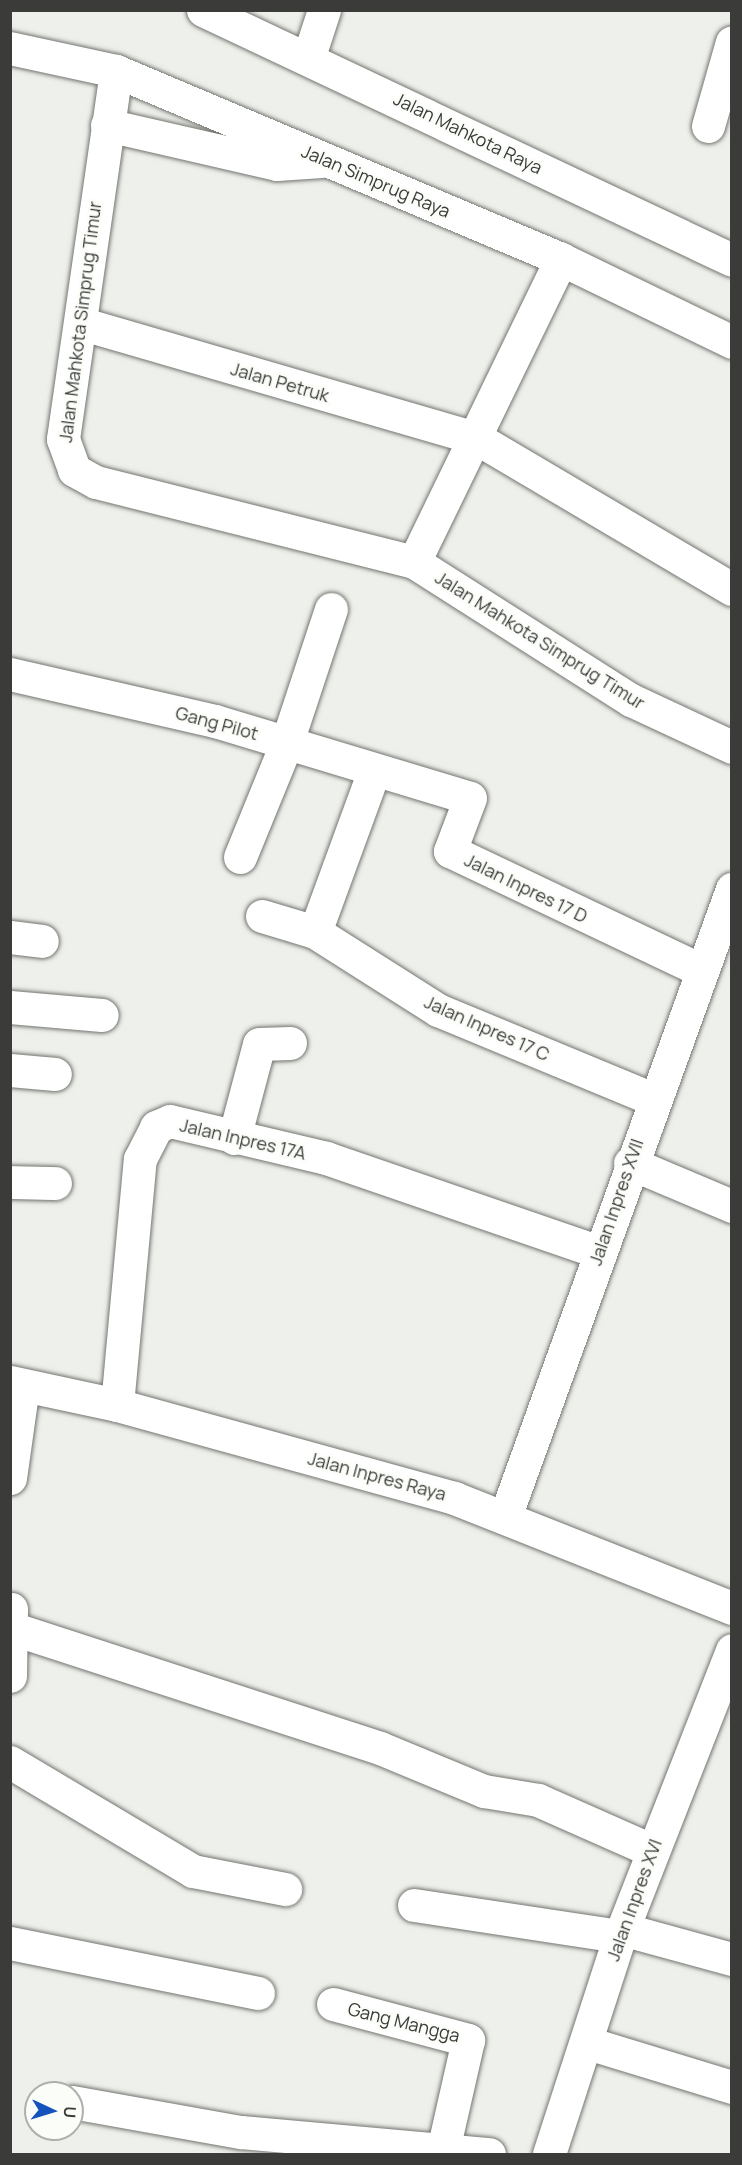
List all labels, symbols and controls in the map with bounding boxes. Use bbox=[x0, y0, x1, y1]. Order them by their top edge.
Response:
street label: Jalan Mahkota Raya bbox=[390, 88, 546, 178]
street label: Jalan Simprug Raya bbox=[298, 140, 454, 222]
street label: Jalan Mahkota Simprug Timur bbox=[54, 200, 106, 444]
street label: Jalan Petruk bbox=[228, 358, 332, 406]
street label: Jalan Mahkota Simprug Timur bbox=[431, 566, 649, 714]
street label: Gang Pilot bbox=[173, 702, 261, 744]
street label: Jalan Inpres 17 D bbox=[461, 849, 591, 927]
street label: Jalan Inpres 17 C bbox=[421, 991, 553, 1065]
street label: Jalan Inpres 17A bbox=[178, 1114, 308, 1164]
street label: Jalan Inpres XVII bbox=[584, 1136, 648, 1268]
street label: Jalan Inpres Raya bbox=[306, 1447, 448, 1505]
street label: Jalan Inpres XVI bbox=[602, 1836, 666, 1964]
street label: Gang Mangga bbox=[346, 1998, 462, 2046]
north arrow bbox=[24, 2081, 84, 2141]
text: U bbox=[59, 2106, 81, 2119]

